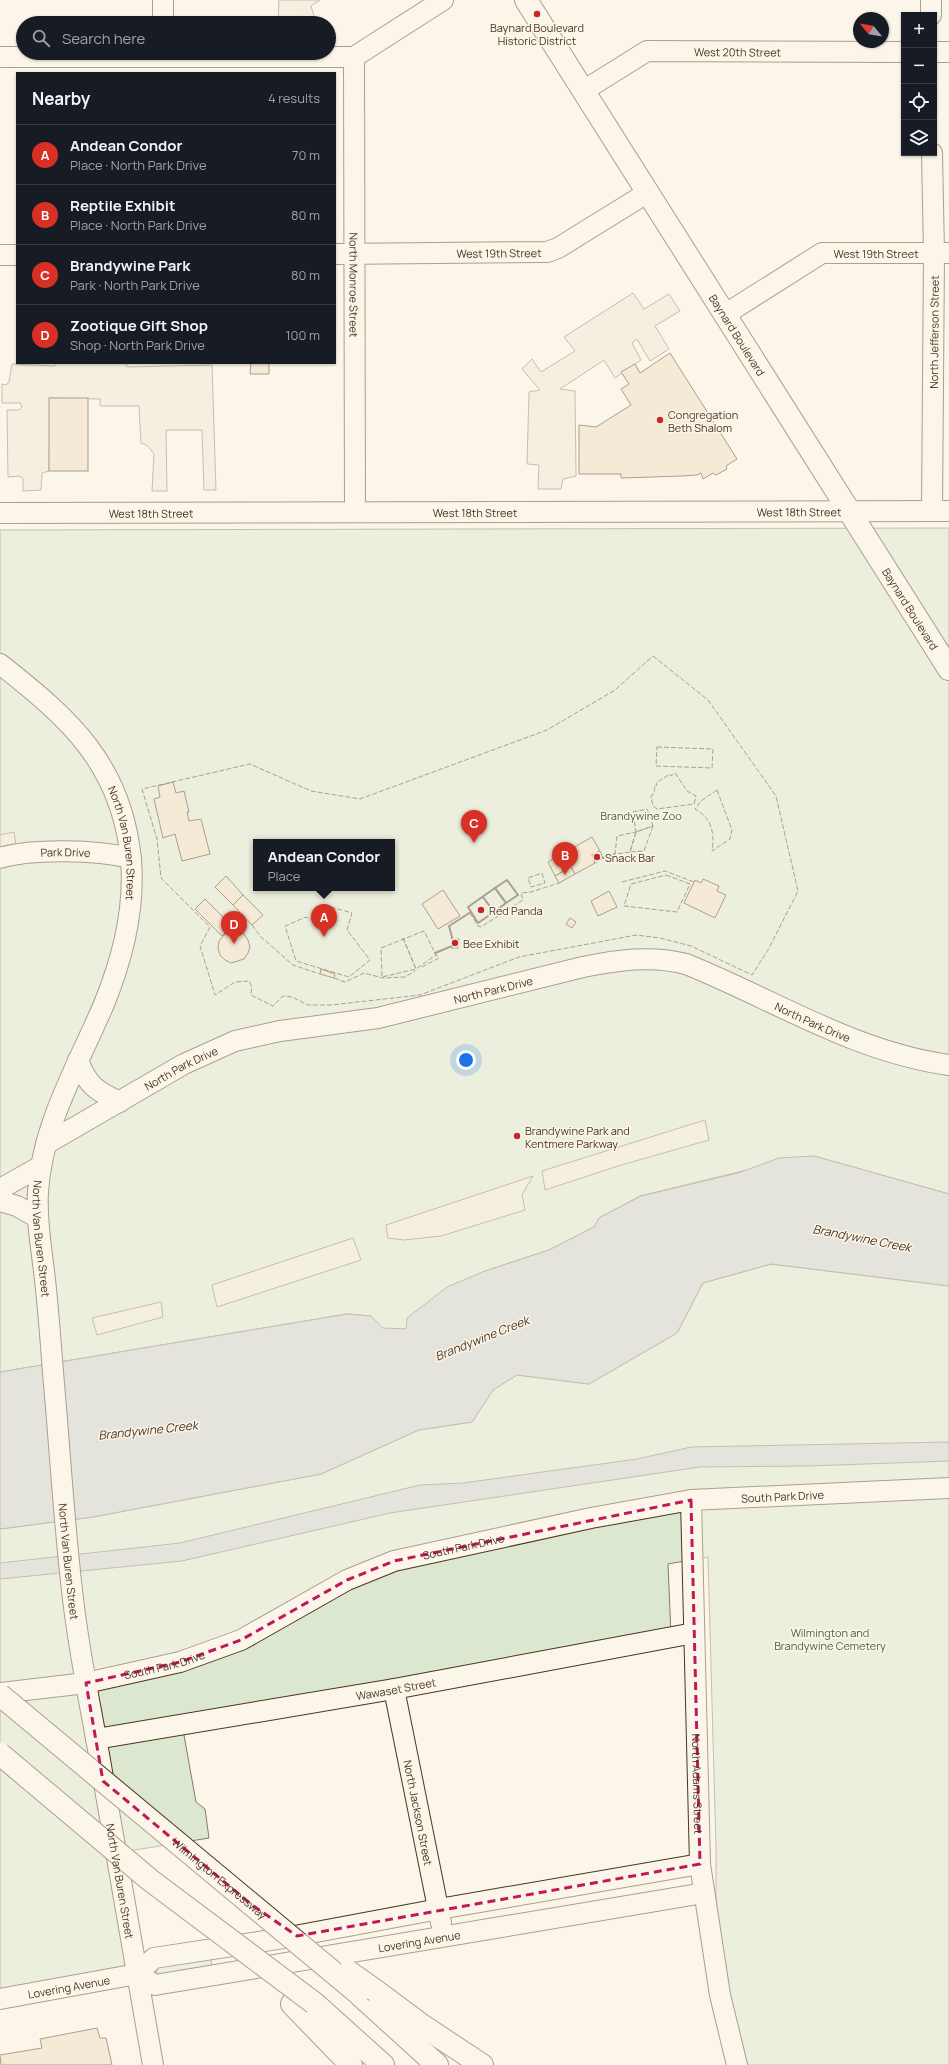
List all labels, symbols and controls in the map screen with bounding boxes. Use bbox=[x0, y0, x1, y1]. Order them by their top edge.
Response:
marker: Baynard Boulevard Historic District bbox=[532, 9, 542, 19]
north arrow bbox=[853, 12, 889, 48]
map controls bbox=[901, 12, 937, 156]
button: + bbox=[901, 12, 937, 48]
search box bbox=[16, 16, 336, 60]
place label: Baynard Boulevard Historic District bbox=[490, 20, 584, 48]
icon: search bbox=[30, 27, 52, 49]
text: Search here bbox=[62, 28, 145, 49]
street label: West 20th Street bbox=[694, 44, 781, 59]
button: − bbox=[901, 48, 937, 84]
button: locate bbox=[901, 84, 937, 120]
text: Nearby bbox=[32, 87, 90, 110]
text: 4 results bbox=[268, 89, 320, 107]
button: layers bbox=[901, 120, 937, 156]
text: Andean Condor bbox=[70, 135, 183, 156]
text: A bbox=[41, 146, 49, 164]
text: 70 m bbox=[292, 146, 320, 164]
text: Place · North Park Drive bbox=[70, 156, 207, 174]
text: Reptile Exhibit bbox=[70, 195, 176, 216]
text: B bbox=[41, 206, 49, 224]
text: 80 m bbox=[291, 206, 320, 224]
text: Place · North Park Drive bbox=[70, 216, 207, 234]
street label: North Monroe Street bbox=[347, 233, 362, 337]
street label: West 19th Street bbox=[456, 245, 542, 260]
street label: West 19th Street bbox=[833, 246, 919, 261]
text: Brandywine Park bbox=[70, 255, 190, 276]
text: C bbox=[40, 266, 50, 284]
text: 80 m bbox=[291, 266, 320, 284]
street label: North Jefferson Street bbox=[925, 275, 941, 389]
text: Park · North Park Drive bbox=[70, 276, 200, 294]
street label: Baynard Boulevard bbox=[706, 291, 769, 378]
text: Zootique Gift Shop bbox=[70, 315, 208, 336]
text: D bbox=[40, 326, 50, 344]
text: 100 m bbox=[285, 326, 320, 344]
text: Shop · North Park Drive bbox=[70, 336, 205, 354]
place label: Congregation Beth Shalom bbox=[668, 407, 738, 435]
marker: Congregation Beth Shalom bbox=[655, 415, 665, 425]
street label: West 18th Street bbox=[433, 504, 517, 520]
street label: West 18th Street bbox=[757, 504, 841, 519]
street label: West 18th Street bbox=[109, 505, 193, 520]
street label: Baynard Boulevard bbox=[879, 565, 942, 652]
street label: North Van Buren Street bbox=[105, 783, 139, 901]
park label: Brandywine Zoo bbox=[600, 808, 682, 823]
pin: C bbox=[461, 810, 487, 843]
popup bbox=[253, 839, 395, 891]
pin: B bbox=[552, 842, 578, 875]
street label: Park Drive bbox=[40, 844, 92, 860]
text: Andean Condor bbox=[268, 846, 380, 867]
place label: Snack Bar bbox=[605, 850, 655, 865]
marker: Snack Bar bbox=[592, 852, 602, 862]
text: Place bbox=[268, 867, 300, 885]
place label: Red Panda bbox=[489, 903, 543, 918]
pin: A bbox=[311, 904, 337, 937]
marker: Red Panda bbox=[476, 905, 486, 915]
pin: D bbox=[221, 911, 247, 944]
place label: Bee Exhibit bbox=[463, 936, 519, 951]
marker: Bee Exhibit bbox=[450, 938, 460, 948]
street label: North Park Drive bbox=[452, 972, 535, 1006]
street label: North Park Drive bbox=[773, 998, 853, 1045]
street label: North Park Drive bbox=[141, 1042, 220, 1093]
your location bbox=[456, 1050, 476, 1070]
place label: Brandywine Park and Kentmere Parkway bbox=[525, 1123, 630, 1151]
marker: Brandywine Park and Kentmere Parkway bbox=[512, 1131, 522, 1141]
street label: North Van Buren Street bbox=[30, 1180, 54, 1298]
water label: Brandywine Creek bbox=[811, 1220, 915, 1256]
water label: Brandywine Creek bbox=[432, 1311, 533, 1365]
water label: Brandywine Creek bbox=[97, 1416, 201, 1444]
street label: South Park Drive bbox=[741, 1486, 825, 1505]
street label: North Van Buren Street bbox=[56, 1503, 83, 1620]
street label: South Park Drive bbox=[421, 1530, 506, 1562]
park label: Wilmington and Brandywine Cemetery bbox=[774, 1625, 886, 1653]
street label: South Park Drive bbox=[122, 1646, 207, 1682]
street label: Wawaset Street bbox=[355, 1674, 437, 1703]
street label: North Adams Street bbox=[689, 1734, 707, 1834]
street label: North Jackson Street bbox=[401, 1758, 437, 1867]
street label: North Van Buren Street bbox=[103, 1822, 138, 1940]
street label: Wilmington Expressway bbox=[169, 1834, 271, 1922]
street label: Lovering Avenue bbox=[377, 1926, 462, 1955]
street label: Lovering Avenue bbox=[27, 1971, 112, 2001]

